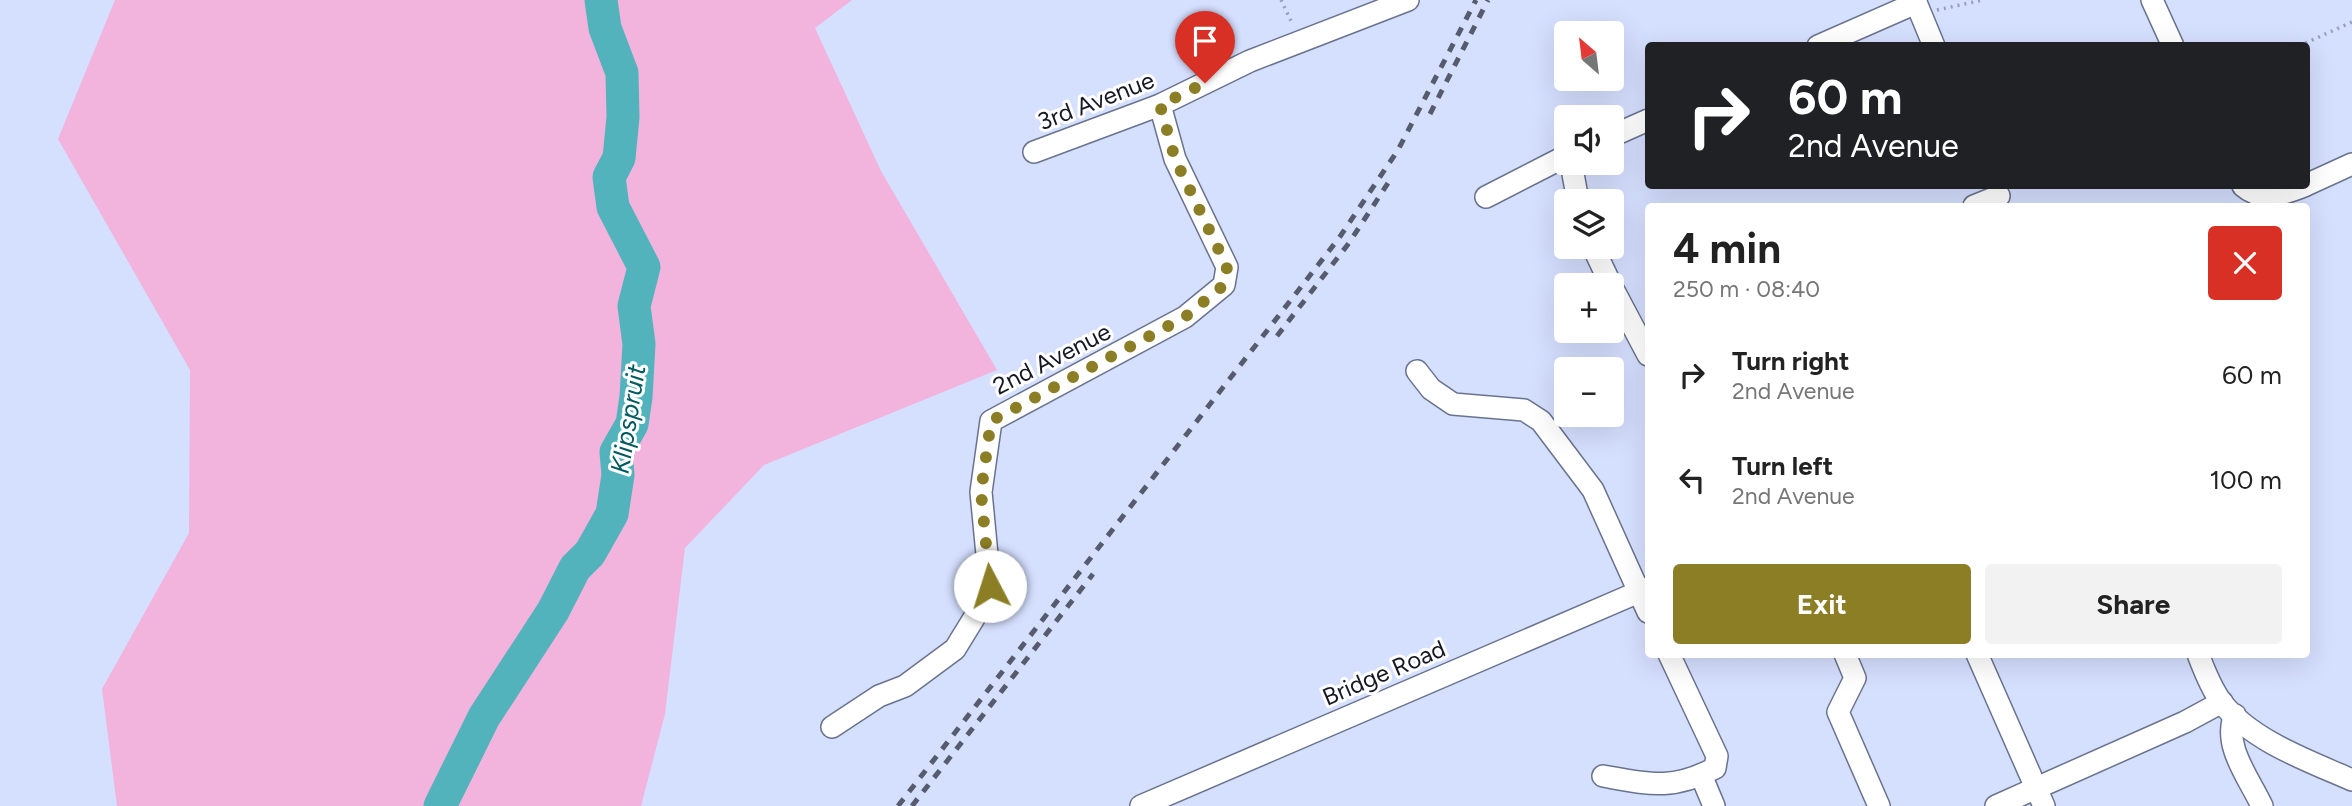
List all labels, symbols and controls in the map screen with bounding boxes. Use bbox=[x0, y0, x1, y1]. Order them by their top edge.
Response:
pin bbox=[1175, 11, 1235, 83]
north arrow bbox=[1554, 21, 1624, 91]
map controls bbox=[1554, 21, 1624, 427]
icon: arrive bbox=[1186, 22, 1224, 60]
street label: 3rd Avenue bbox=[1034, 65, 1158, 136]
text: 60 m bbox=[1788, 67, 1903, 126]
icon: right bbox=[1673, 70, 1764, 161]
button: sound bbox=[1554, 105, 1624, 175]
text: 2nd Avenue bbox=[1788, 127, 1959, 165]
button: layers bbox=[1554, 189, 1624, 259]
text: 4 min bbox=[1673, 223, 1781, 274]
button: close bbox=[2208, 226, 2282, 300]
button: + bbox=[1554, 273, 1624, 343]
text: 250 m · 08:40 bbox=[1673, 275, 1820, 303]
street label: 2nd Avenue bbox=[988, 317, 1115, 401]
text: Turn right bbox=[1732, 345, 1849, 377]
icon: right bbox=[1673, 356, 1711, 394]
button: − bbox=[1554, 357, 1624, 427]
text: 60 m bbox=[2222, 359, 2282, 391]
water label: Klipspruit bbox=[604, 361, 653, 476]
text: 2nd Avenue bbox=[1732, 377, 1855, 405]
text: Turn left bbox=[1732, 450, 1833, 482]
icon: left bbox=[1673, 461, 1711, 499]
text: 100 m bbox=[2209, 464, 2282, 496]
text: 2nd Avenue bbox=[1732, 482, 1855, 510]
position arrow bbox=[953, 549, 1027, 623]
button: Exit bbox=[1673, 564, 1971, 644]
button: Share bbox=[1985, 564, 2282, 644]
street label: Bridge Road bbox=[1318, 634, 1450, 711]

